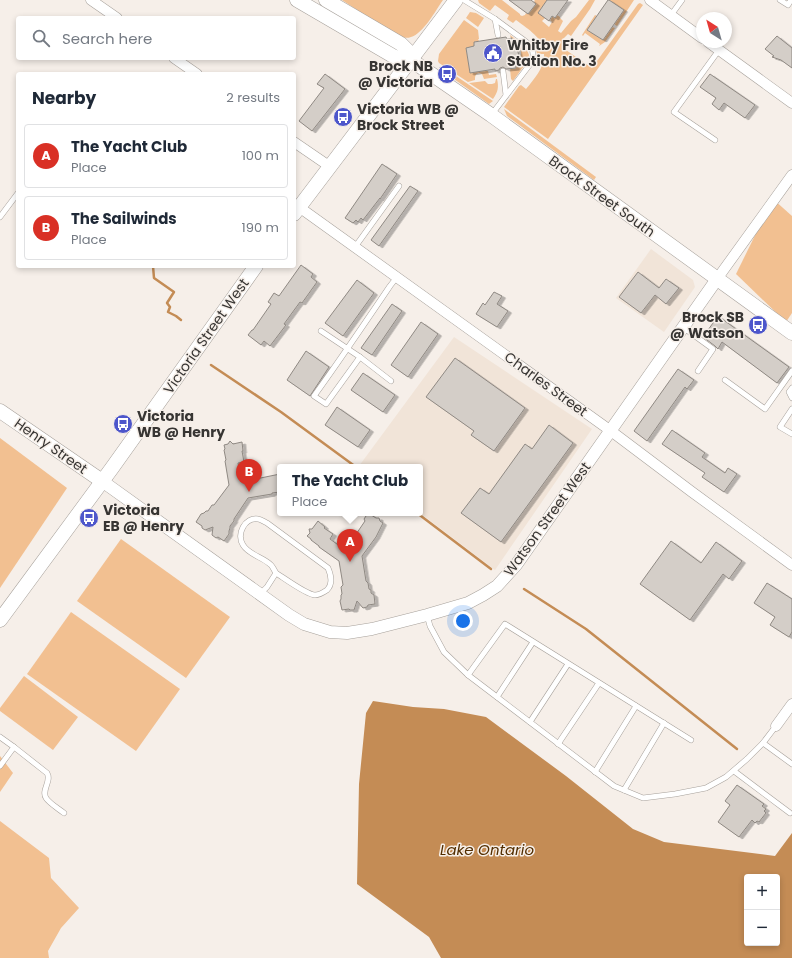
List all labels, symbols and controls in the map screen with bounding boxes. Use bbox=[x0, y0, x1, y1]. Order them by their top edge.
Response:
north arrow bbox=[696, 12, 732, 48]
search box bbox=[16, 16, 296, 60]
icon: search bbox=[30, 27, 52, 49]
text: Search here bbox=[62, 28, 152, 49]
place label: Whitby Fire Station No. 3 bbox=[507, 35, 597, 71]
public building icon: Whitby Fire Station No. 3 bbox=[482, 42, 504, 64]
place label: Brock NB @ Victoria bbox=[358, 56, 433, 92]
bus stop icon: Brock NB @ Victoria bbox=[436, 63, 458, 85]
text: Nearby bbox=[32, 86, 96, 110]
text: 2 results bbox=[226, 88, 280, 107]
place label: Victoria WB @ Brock Street bbox=[357, 99, 459, 135]
bus stop icon: Victoria WB @ Brock Street bbox=[332, 106, 354, 128]
text: The Yacht Club bbox=[71, 136, 187, 157]
text: A bbox=[41, 146, 51, 165]
text: 100 m bbox=[242, 146, 279, 165]
street label: Brock Street South bbox=[545, 151, 659, 241]
text: Place bbox=[71, 158, 106, 177]
text: The Sailwinds bbox=[71, 208, 177, 229]
text: B bbox=[42, 218, 50, 237]
text: 190 m bbox=[242, 218, 279, 237]
text: Place bbox=[71, 230, 106, 249]
street label: Victoria Street West bbox=[159, 274, 253, 398]
place label: Brock SB @ Watson bbox=[670, 307, 744, 343]
bus stop icon: Brock SB @ Watson bbox=[747, 314, 769, 336]
street label: Charles Street bbox=[500, 347, 592, 421]
place label: Victoria WB @ Henry bbox=[137, 406, 225, 442]
street label: Henry Street bbox=[10, 413, 92, 479]
bus stop icon: Victoria WB @ Henry bbox=[112, 413, 134, 435]
street label: Watson Street West bbox=[499, 458, 595, 580]
pin: B bbox=[236, 459, 262, 492]
popup bbox=[277, 464, 423, 516]
text: The Yacht Club bbox=[292, 470, 408, 491]
text: Place bbox=[292, 492, 327, 511]
place label: Victoria EB @ Henry bbox=[103, 500, 184, 536]
bus stop icon: Victoria EB @ Henry bbox=[78, 507, 100, 529]
pin: A bbox=[337, 529, 363, 562]
your location bbox=[453, 611, 473, 631]
water label: Lake Ontario bbox=[440, 839, 534, 860]
map controls bbox=[744, 874, 780, 946]
button: + bbox=[744, 874, 780, 910]
button: − bbox=[744, 910, 780, 946]

